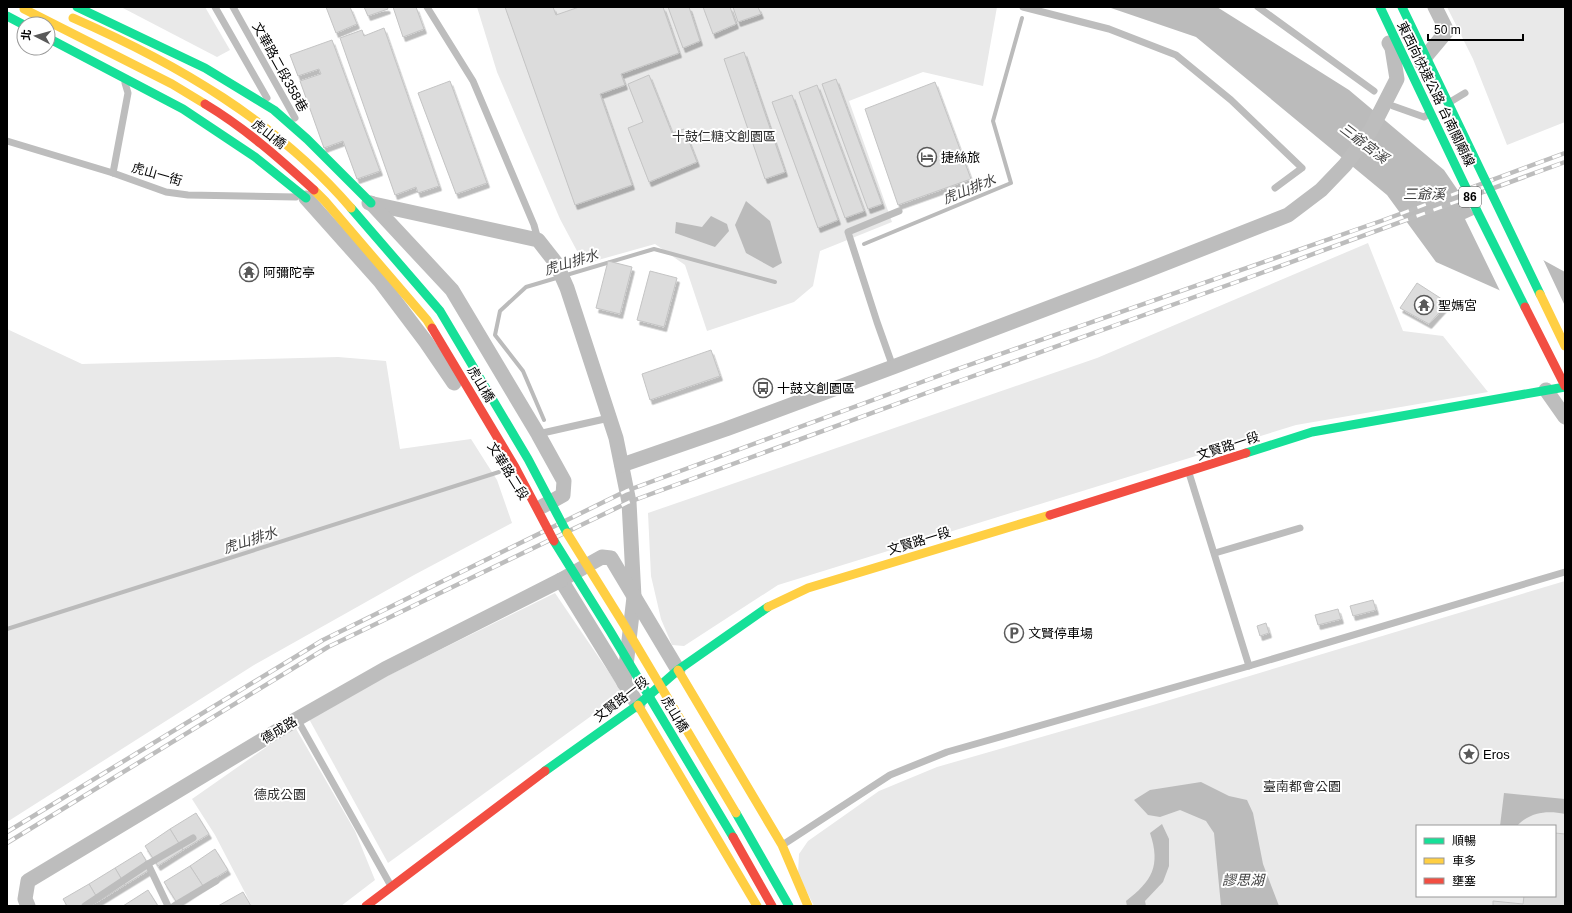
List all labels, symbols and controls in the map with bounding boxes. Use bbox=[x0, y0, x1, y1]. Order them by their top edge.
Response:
north arrow bbox=[16, 16, 56, 56]
scale bar bbox=[1428, 16, 1523, 42]
street label: 東西向快速公路 台南關廟線 bbox=[1394, 19, 1478, 169]
street label: 文華路二段358巷 bbox=[249, 20, 311, 114]
text: 50 m bbox=[1434, 23, 1461, 37]
text: 北 bbox=[20, 29, 33, 41]
street label: 虎山橋 bbox=[249, 116, 289, 152]
water label: 三爺宮溪 bbox=[1337, 120, 1393, 167]
park label: 十鼓仁糖文創園區 bbox=[672, 129, 776, 144]
hotel icon: 捷絲旅 bbox=[916, 146, 938, 168]
place label: 捷絲旅 bbox=[941, 150, 980, 165]
street label: 虎山一街 bbox=[130, 160, 184, 188]
water label: 虎山排水 bbox=[940, 171, 999, 207]
water label: 三爺溪 bbox=[1403, 186, 1447, 202]
road number: 86 bbox=[1459, 187, 1481, 207]
water label: 虎山排水 bbox=[542, 246, 601, 278]
temple icon: 阿彌陀亭 bbox=[238, 261, 260, 283]
place label: 阿彌陀亭 bbox=[263, 265, 315, 280]
temple icon: 聖媽宮 bbox=[1413, 294, 1435, 316]
place label: 聖媽宮 bbox=[1438, 298, 1477, 313]
street label: 虎山橋 bbox=[465, 363, 497, 405]
bus stop icon: 十鼓文創園區 bbox=[752, 377, 774, 399]
place label: 十鼓文創園區 bbox=[777, 381, 855, 396]
street label: 文賢路一段 bbox=[1195, 429, 1261, 463]
street label: 文華路二段 bbox=[484, 439, 532, 503]
water label: 虎山排水 bbox=[221, 523, 280, 556]
street label: 文賢路一段 bbox=[886, 524, 952, 558]
parking icon: 文賢停車場 bbox=[1003, 622, 1025, 644]
place label: 文賢停車場 bbox=[1028, 626, 1093, 641]
street label: 文賢路一段 bbox=[591, 673, 651, 725]
street label: 虎山橋 bbox=[659, 693, 691, 735]
street label: 德成路 bbox=[258, 714, 300, 746]
place icon: Eros bbox=[1458, 743, 1480, 765]
place label: Eros bbox=[1483, 747, 1510, 762]
park label: 臺南都會公園 bbox=[1263, 779, 1341, 794]
park label: 德成公園 bbox=[254, 787, 306, 802]
legend bbox=[1416, 825, 1556, 897]
text: 順暢 bbox=[1452, 834, 1476, 848]
text: 車多 bbox=[1452, 854, 1476, 868]
water label: 謬思湖 bbox=[1222, 872, 1266, 888]
text: 壅塞 bbox=[1452, 874, 1476, 888]

